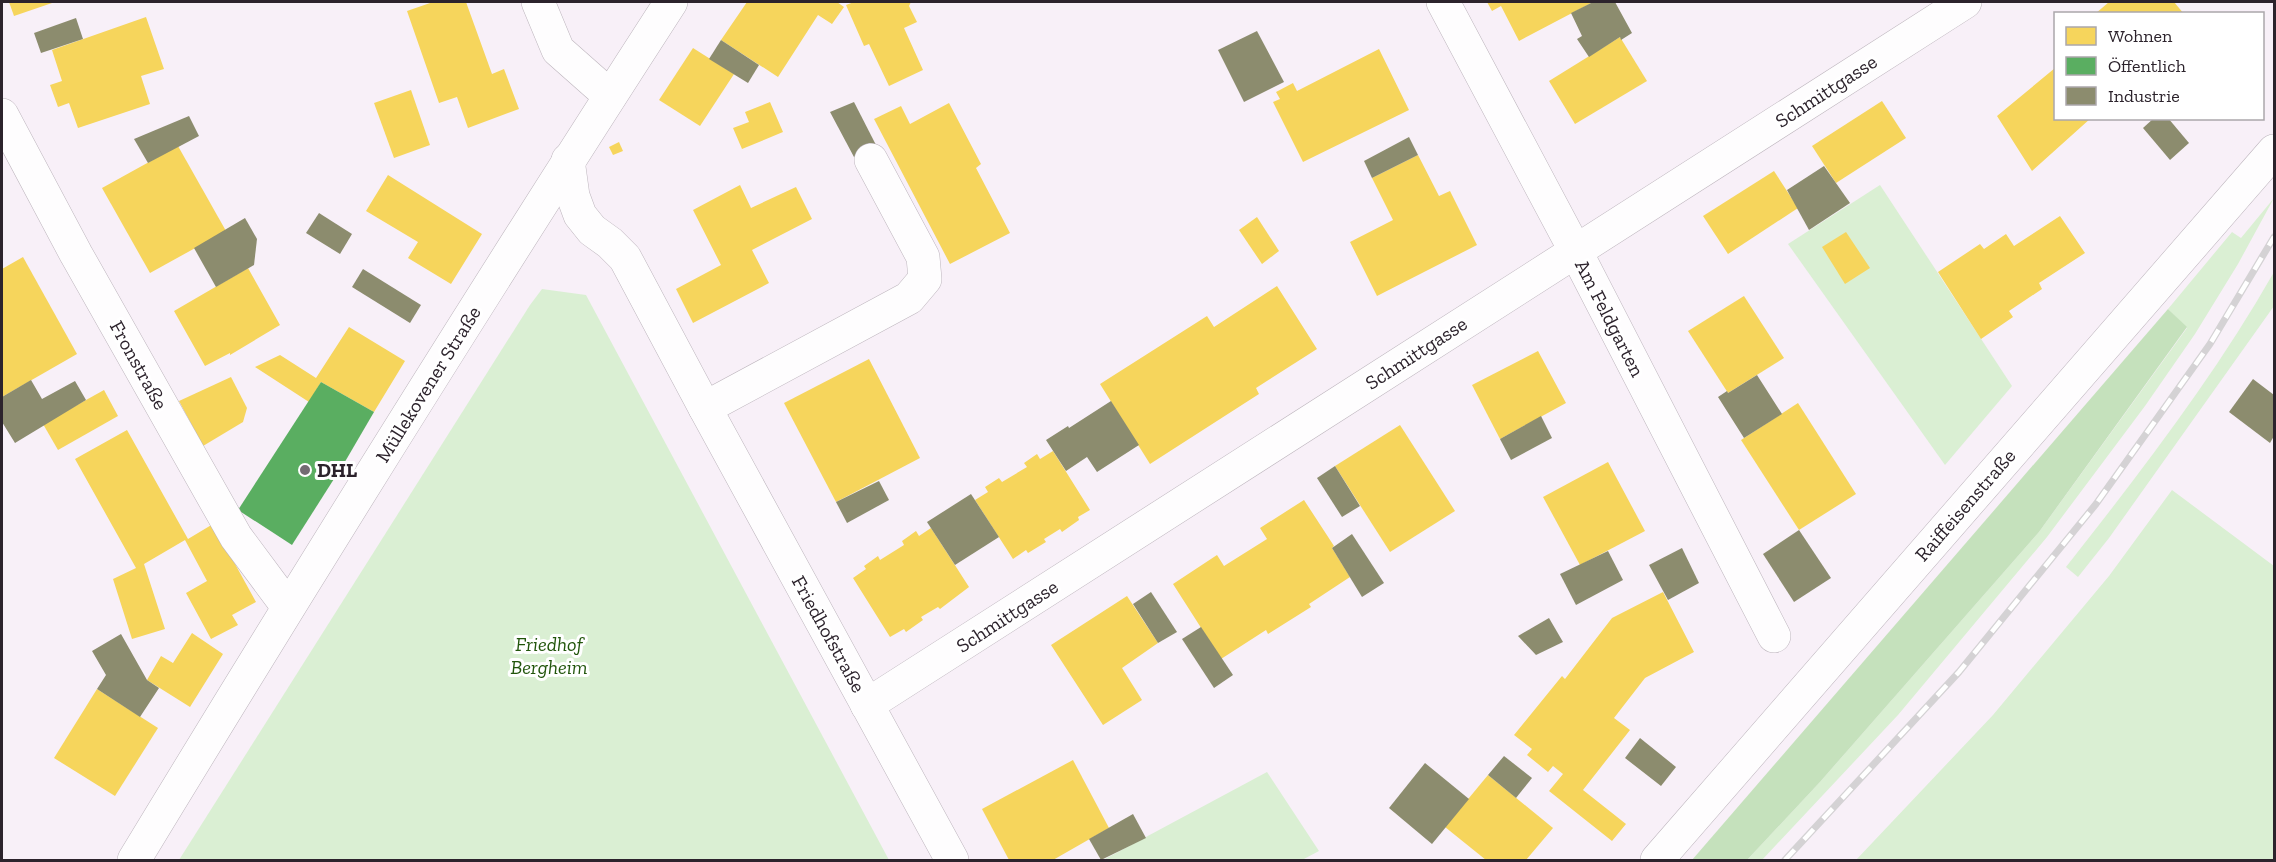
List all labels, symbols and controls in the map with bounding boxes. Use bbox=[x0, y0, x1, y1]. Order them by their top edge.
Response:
legend bbox=[2054, 12, 2264, 120]
text: Wohnen bbox=[2108, 25, 2173, 47]
street label: Schmittgasse bbox=[1771, 49, 1881, 133]
text: Öffentlich bbox=[2108, 55, 2186, 77]
text: Industrie bbox=[2108, 85, 2180, 107]
street label: Am Feldgarten bbox=[1570, 255, 1650, 381]
street label: Müllekovener Straße bbox=[370, 301, 486, 467]
street label: Schmittgasse bbox=[1361, 311, 1471, 395]
street label: Fronstraße bbox=[105, 316, 173, 414]
street label: Raiffeisenstraße bbox=[1910, 444, 2020, 566]
place label: DHL bbox=[317, 458, 357, 482]
marker: DHL bbox=[298, 463, 312, 477]
street label: Friedhofstraße bbox=[787, 571, 871, 697]
street label: Schmittgasse bbox=[952, 574, 1062, 658]
park label: Friedhof Bergheim bbox=[510, 632, 588, 679]

